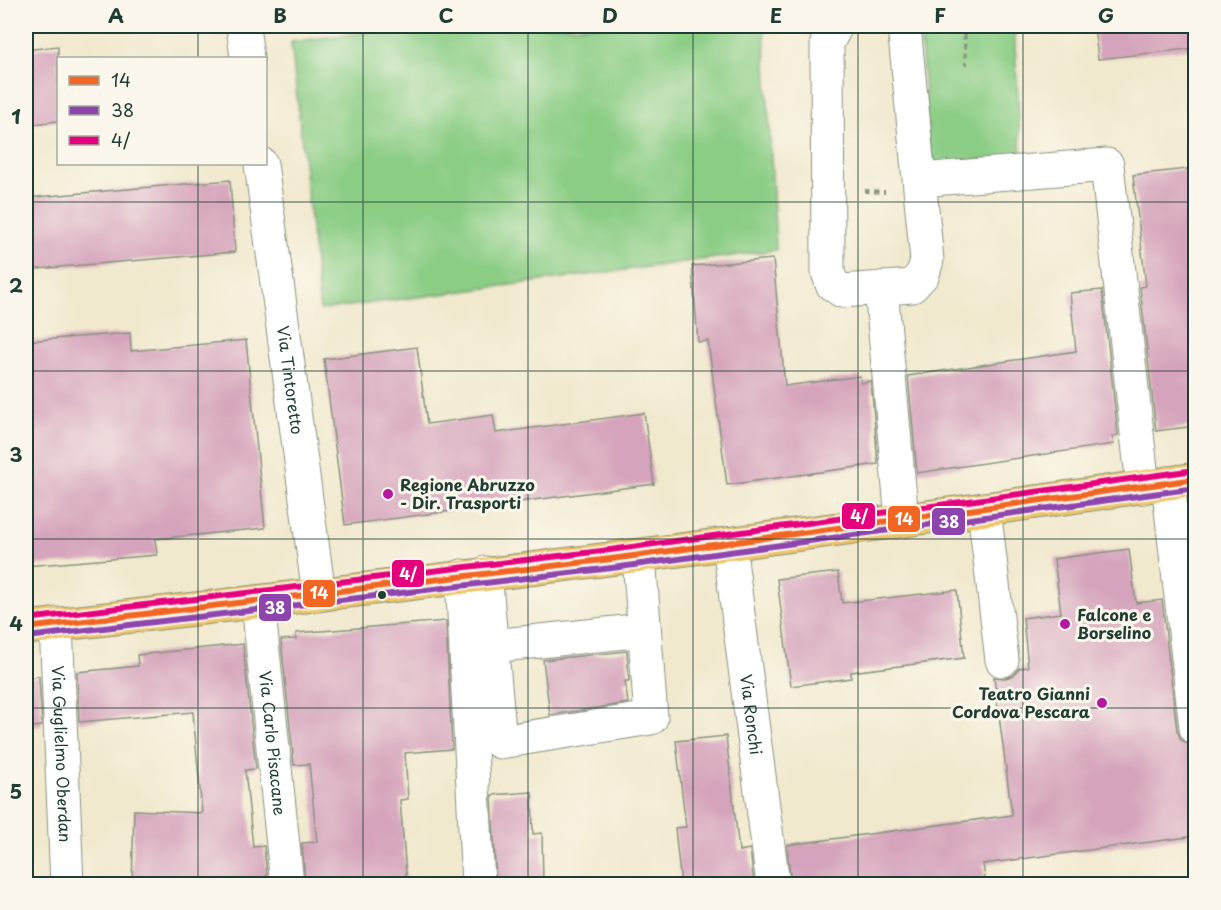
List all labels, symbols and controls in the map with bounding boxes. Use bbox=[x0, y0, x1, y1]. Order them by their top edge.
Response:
text: A bbox=[108, 0, 124, 30]
text: B bbox=[273, 0, 287, 30]
text: C bbox=[438, 0, 454, 30]
text: D bbox=[602, 0, 618, 30]
text: E bbox=[770, 0, 782, 30]
text: F bbox=[934, 0, 946, 30]
text: G bbox=[1098, 0, 1114, 30]
legend bbox=[57, 57, 267, 165]
text: 14 bbox=[111, 66, 131, 93]
text: 38 bbox=[111, 96, 134, 123]
text: 1 bbox=[11, 101, 21, 131]
text: 4/ bbox=[111, 126, 131, 153]
text: 2 bbox=[9, 270, 23, 300]
street label: Via Tintoretto bbox=[272, 324, 310, 436]
text: 3 bbox=[9, 439, 23, 469]
place label: Regione Abruzzo - Dir. Trasporti bbox=[400, 472, 535, 514]
marker: Regione Abruzzo - Dir. Trasporti bbox=[381, 487, 395, 501]
line badge: 4/ bbox=[841, 502, 876, 530]
text: 4/ bbox=[850, 503, 868, 527]
line badge: 14 bbox=[887, 505, 921, 533]
text: 14 bbox=[895, 506, 913, 530]
line badge: 38 bbox=[931, 507, 966, 536]
text: 38 bbox=[939, 509, 959, 533]
line badge: 4/ bbox=[391, 559, 425, 588]
text: 4/ bbox=[399, 561, 417, 585]
line badge: 14 bbox=[302, 579, 336, 608]
text: 14 bbox=[310, 580, 328, 604]
unlabelled marker bbox=[376, 589, 388, 601]
line badge: 38 bbox=[258, 593, 292, 622]
text: 38 bbox=[265, 595, 285, 619]
place label: Falcone e Borselino bbox=[1077, 602, 1151, 644]
text: 4 bbox=[9, 608, 23, 638]
marker: Falcone e Borselino bbox=[1058, 617, 1072, 631]
street label: Via Guglielmo Oberdan bbox=[47, 665, 78, 843]
street label: Via Carlo Pisacane bbox=[254, 670, 293, 817]
street label: Via Ronchi bbox=[735, 673, 769, 756]
place label: Teatro Gianni Cordova Pescara bbox=[952, 681, 1090, 723]
marker: Teatro Gianni Cordova Pescara bbox=[1095, 696, 1109, 710]
text: 5 bbox=[10, 776, 22, 806]

